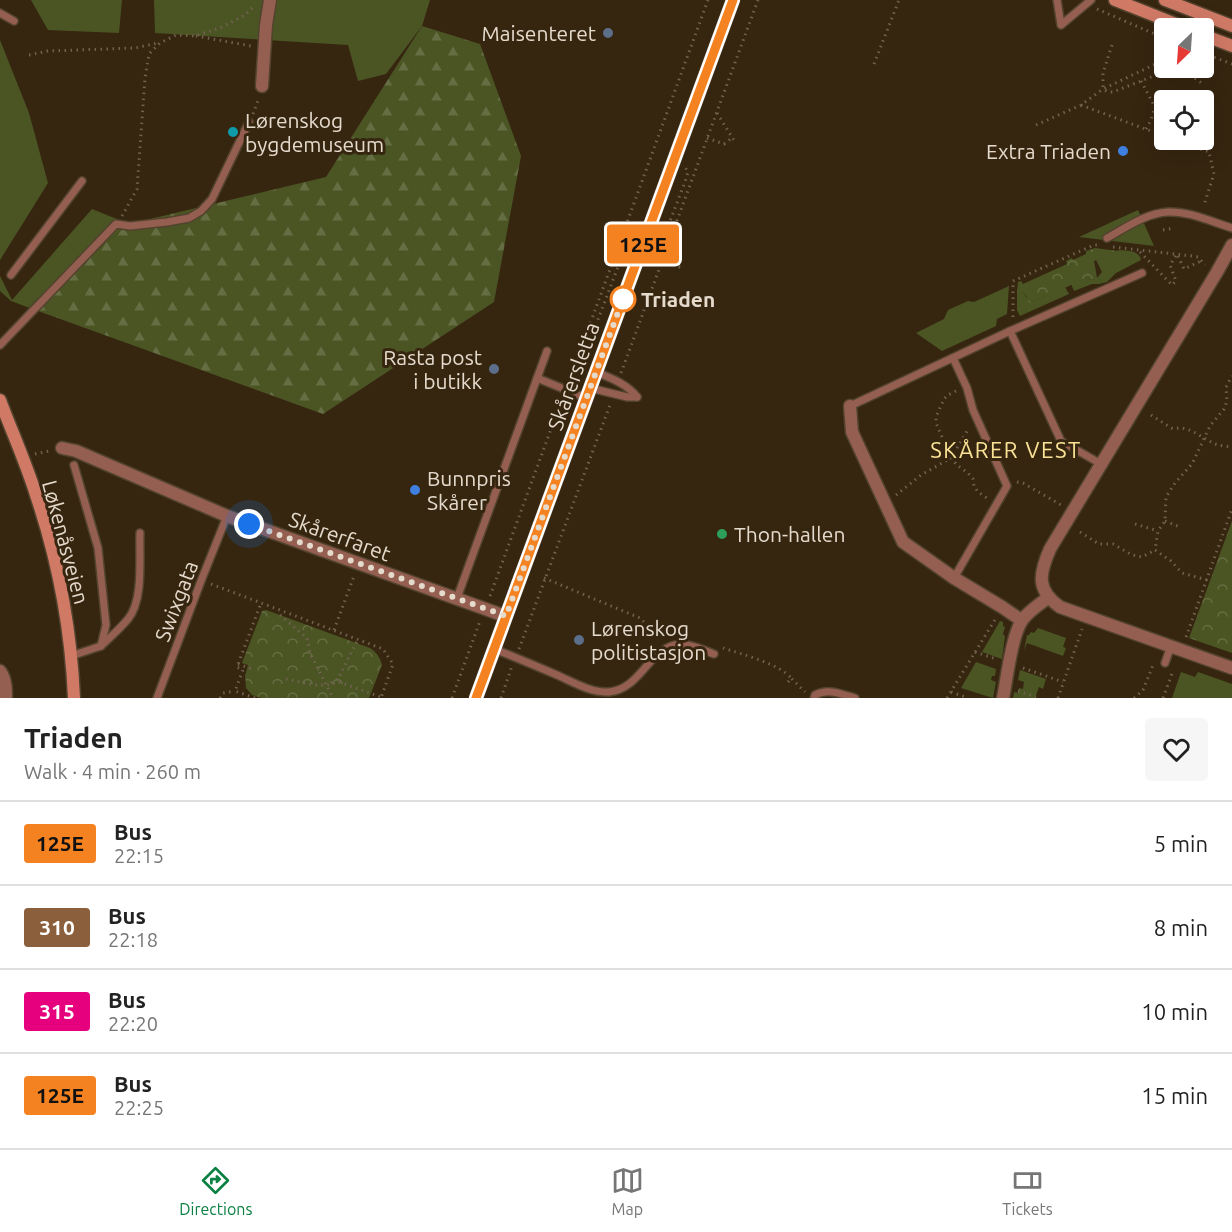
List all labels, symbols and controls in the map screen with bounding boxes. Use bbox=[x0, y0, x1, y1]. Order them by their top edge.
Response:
north arrow bbox=[1154, 18, 1214, 78]
map controls bbox=[1154, 18, 1214, 150]
place label: Maisenteret bbox=[482, 21, 596, 45]
marker: Maisenteret bbox=[601, 26, 615, 40]
button: locate bbox=[1154, 90, 1214, 150]
place label: Lørenskog bygdemuseum bbox=[245, 108, 384, 156]
marker: Lørenskog bygdemuseum bbox=[226, 125, 240, 139]
place label: Extra Triaden bbox=[986, 139, 1111, 163]
marker: Extra Triaden bbox=[1116, 144, 1130, 158]
line badge: 125E bbox=[601, 224, 685, 264]
text: 125E bbox=[619, 232, 667, 256]
marker: Triaden bbox=[610, 286, 636, 312]
place label: Triaden bbox=[641, 287, 715, 311]
street label: Skårersletta bbox=[542, 319, 604, 433]
place label: Rasta post i butikk bbox=[383, 345, 482, 393]
marker: Rasta post i butikk bbox=[487, 362, 501, 376]
district label: SKÅRER VEST bbox=[930, 437, 1082, 462]
place label: Bunnpris Skårer bbox=[427, 466, 511, 514]
street label: Løkenåsveien bbox=[38, 477, 94, 607]
marker: Bunnpris Skårer bbox=[408, 483, 422, 497]
street label: Skårerfaret bbox=[286, 507, 394, 565]
your location bbox=[234, 509, 264, 539]
place label: Thon-hallen bbox=[734, 522, 845, 546]
marker: Thon-hallen bbox=[715, 527, 729, 541]
street label: Swixgata bbox=[150, 557, 202, 645]
place label: Lørenskog politistasjon bbox=[591, 616, 706, 664]
marker: Lørenskog politistasjon bbox=[572, 633, 586, 647]
button: heart bbox=[1145, 718, 1208, 781]
text: Triaden bbox=[24, 722, 123, 753]
text: Walk · 4 min · 260 m bbox=[24, 760, 201, 783]
text: Bus bbox=[114, 819, 152, 844]
text: 125E bbox=[36, 831, 84, 855]
text: 5 min bbox=[1154, 831, 1208, 856]
text: 22:15 bbox=[114, 844, 164, 867]
text: Bus bbox=[108, 903, 146, 928]
text: 310 bbox=[39, 915, 75, 939]
text: 8 min bbox=[1154, 915, 1208, 940]
text: 22:18 bbox=[108, 928, 158, 951]
text: Bus bbox=[108, 987, 146, 1012]
text: 315 bbox=[39, 999, 75, 1023]
text: 10 min bbox=[1141, 999, 1208, 1024]
text: 22:20 bbox=[108, 1012, 158, 1035]
text: Bus bbox=[114, 1071, 152, 1096]
text: 125E bbox=[36, 1083, 84, 1107]
text: 15 min bbox=[1141, 1083, 1208, 1108]
text: 22:25 bbox=[114, 1096, 164, 1119]
tab: Directions bbox=[179, 1164, 252, 1218]
tab: Map bbox=[611, 1164, 644, 1218]
tab: Tickets bbox=[1002, 1164, 1053, 1218]

